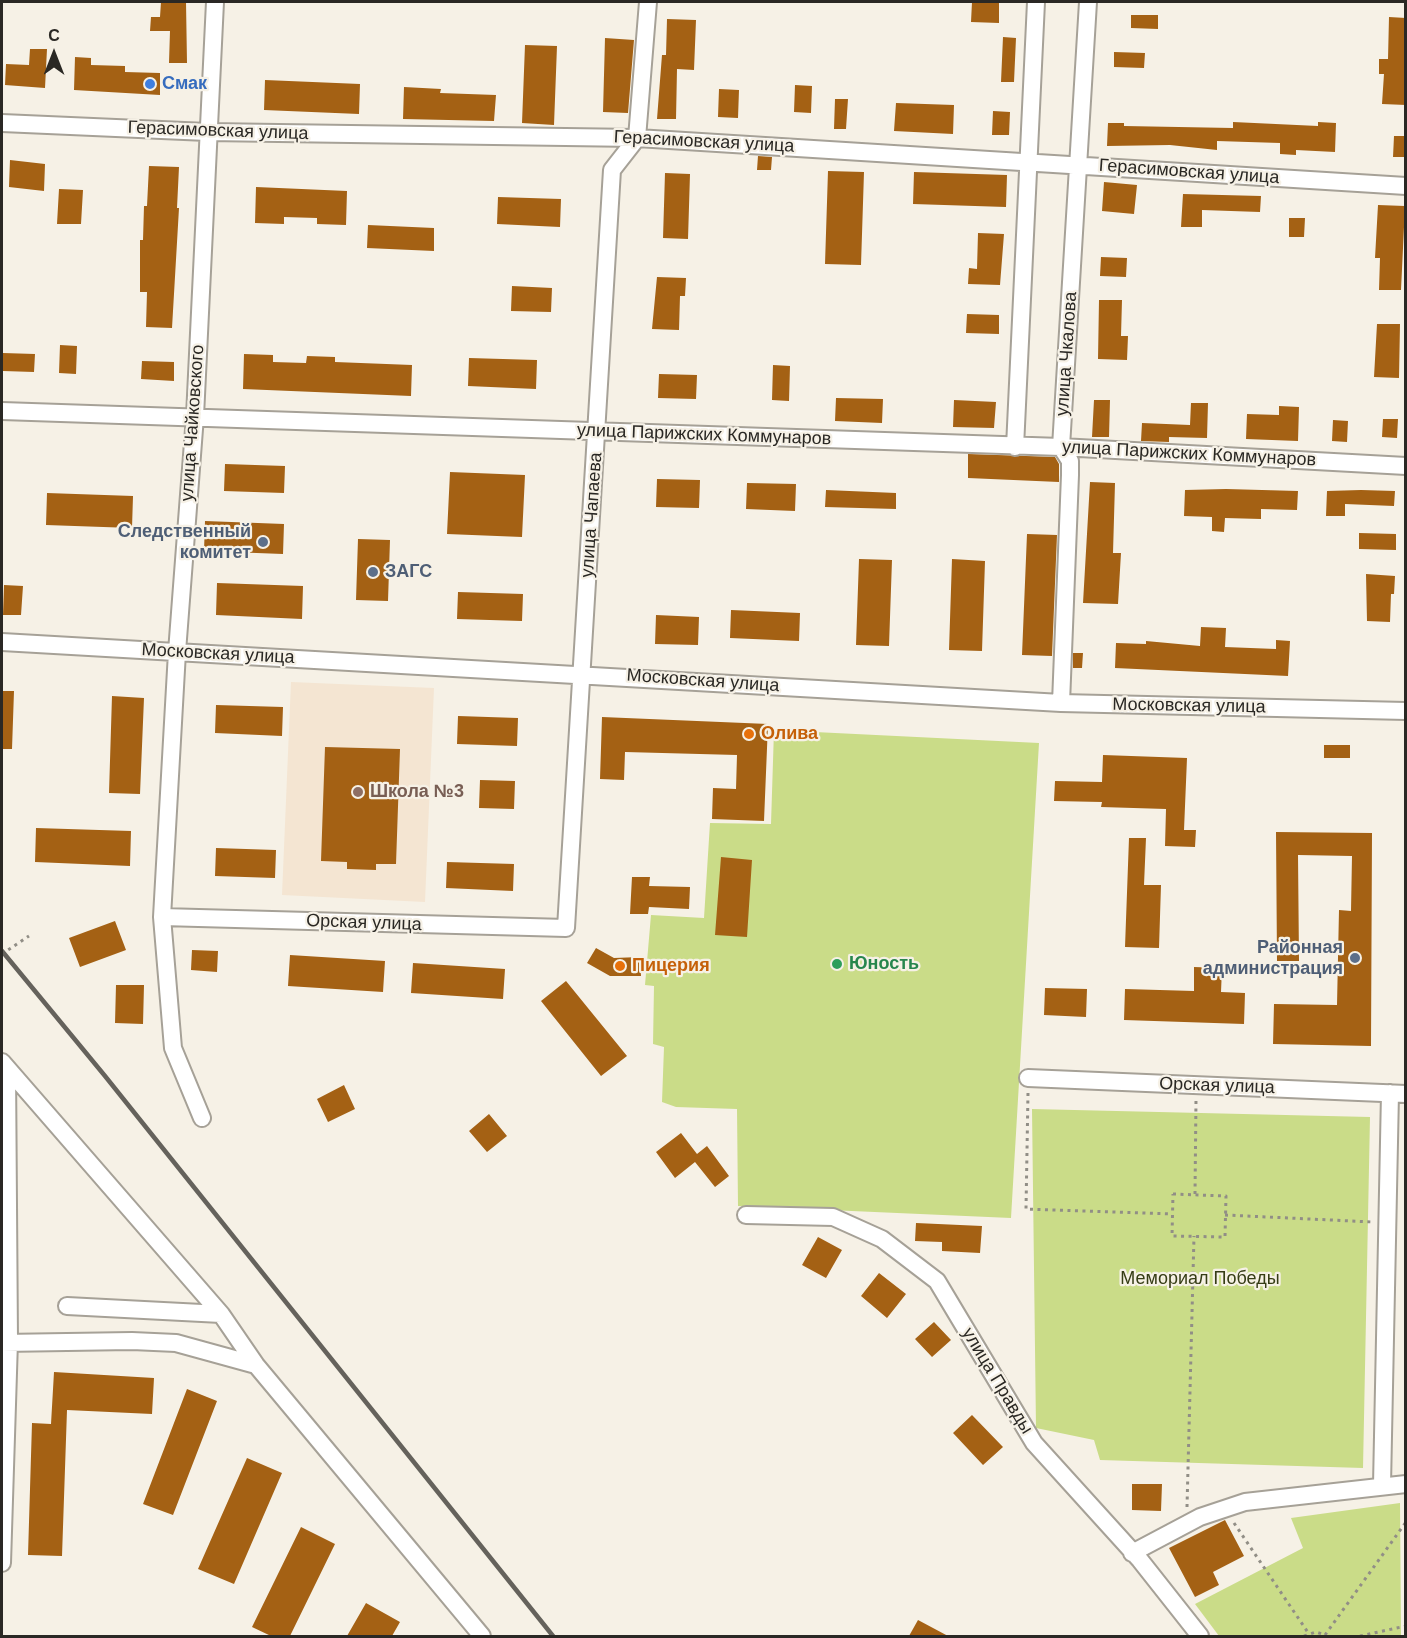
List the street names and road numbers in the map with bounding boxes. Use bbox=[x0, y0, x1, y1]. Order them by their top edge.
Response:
street label: Герасимовская улица bbox=[127, 117, 309, 145]
street label: Герасимовская улица bbox=[613, 126, 795, 158]
street label: Герасимовская улица bbox=[1098, 155, 1280, 189]
street label: улица Чкалова bbox=[1052, 291, 1082, 417]
street label: улица Чайковского bbox=[177, 344, 209, 502]
street label: улица Парижских Коммунаров bbox=[576, 420, 832, 450]
street label: улица Парижских Коммунаров bbox=[1061, 437, 1317, 471]
street label: улица Чапаева bbox=[577, 452, 607, 578]
street label: Московская улица bbox=[141, 639, 295, 669]
street label: Московская улица bbox=[626, 665, 780, 697]
street label: Московская улица bbox=[1112, 694, 1266, 718]
street label: Орская улица bbox=[306, 910, 422, 936]
street label: Орская улица bbox=[1159, 1073, 1275, 1099]
street label: улица Правды bbox=[957, 1324, 1037, 1438]

